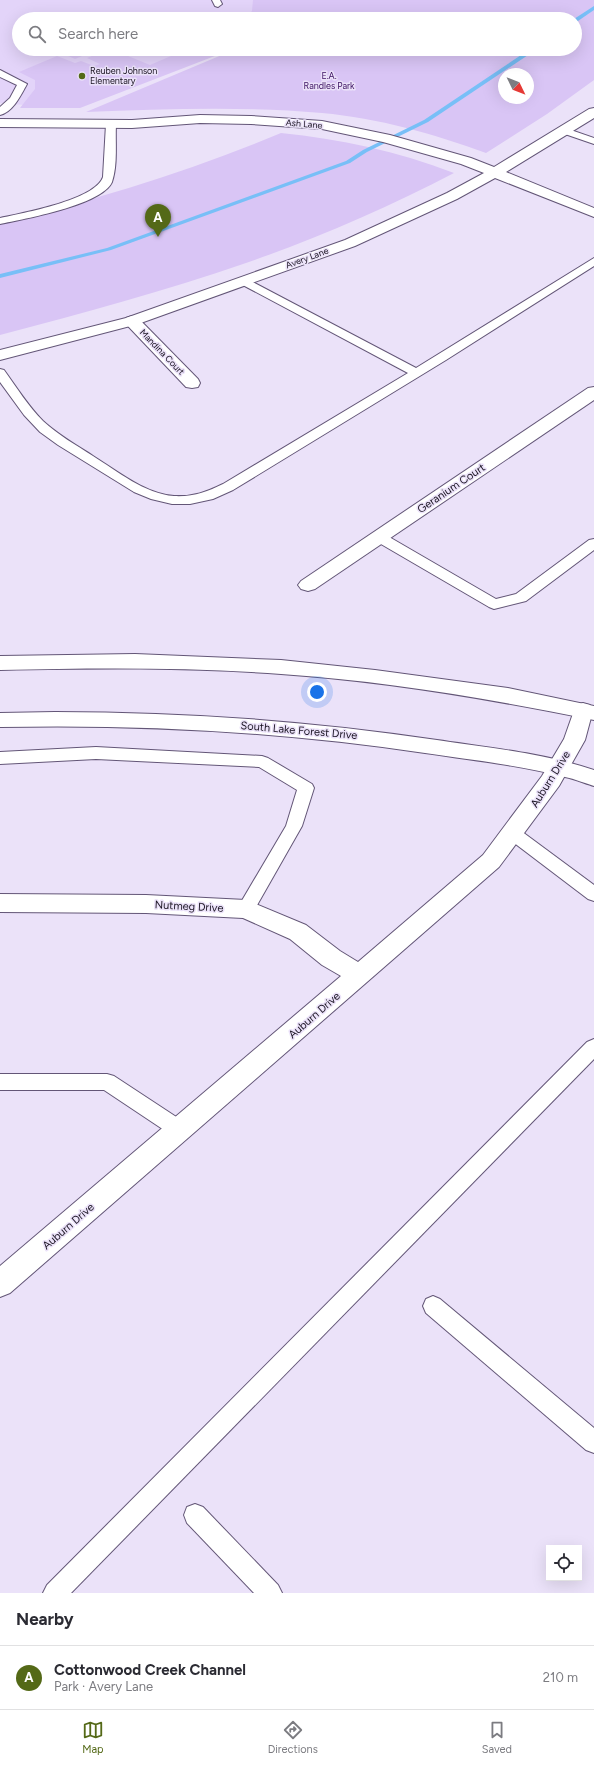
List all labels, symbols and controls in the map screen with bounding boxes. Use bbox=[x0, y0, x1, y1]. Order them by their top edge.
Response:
search box bbox=[12, 12, 582, 56]
icon: search bbox=[26, 23, 48, 45]
text: Search here bbox=[58, 25, 138, 43]
place label: Reuben Johnson Elementary bbox=[90, 65, 157, 86]
north arrow bbox=[498, 68, 534, 104]
park label: E.A. Randles Park bbox=[304, 70, 355, 91]
marker: Reuben Johnson Elementary bbox=[77, 71, 87, 81]
street label: Ash Lane bbox=[285, 116, 323, 131]
pin: A bbox=[145, 204, 171, 237]
street label: Avery Lane bbox=[284, 245, 330, 270]
street label: Mandina Court bbox=[138, 326, 187, 377]
street label: Geranium Court bbox=[415, 461, 488, 516]
your location bbox=[307, 682, 327, 702]
street label: South Lake Forest Drive bbox=[240, 719, 358, 742]
street label: Auburn Drive bbox=[528, 749, 573, 810]
street label: Nutmeg Drive bbox=[154, 898, 224, 915]
street label: Auburn Drive bbox=[286, 989, 343, 1041]
street label: Auburn Drive bbox=[40, 1200, 97, 1252]
map controls bbox=[546, 1545, 582, 1581]
button: locate bbox=[546, 1545, 582, 1581]
text: Nearby bbox=[16, 1609, 74, 1629]
text: Cottonwood Creek Channel bbox=[54, 1661, 246, 1679]
text: A bbox=[24, 1670, 34, 1685]
text: 210 m bbox=[543, 1670, 578, 1685]
text: Park · Avery Lane bbox=[54, 1679, 153, 1694]
tab: Map bbox=[82, 1719, 104, 1756]
tab: Directions bbox=[268, 1719, 318, 1756]
tab: Saved bbox=[482, 1719, 512, 1756]

